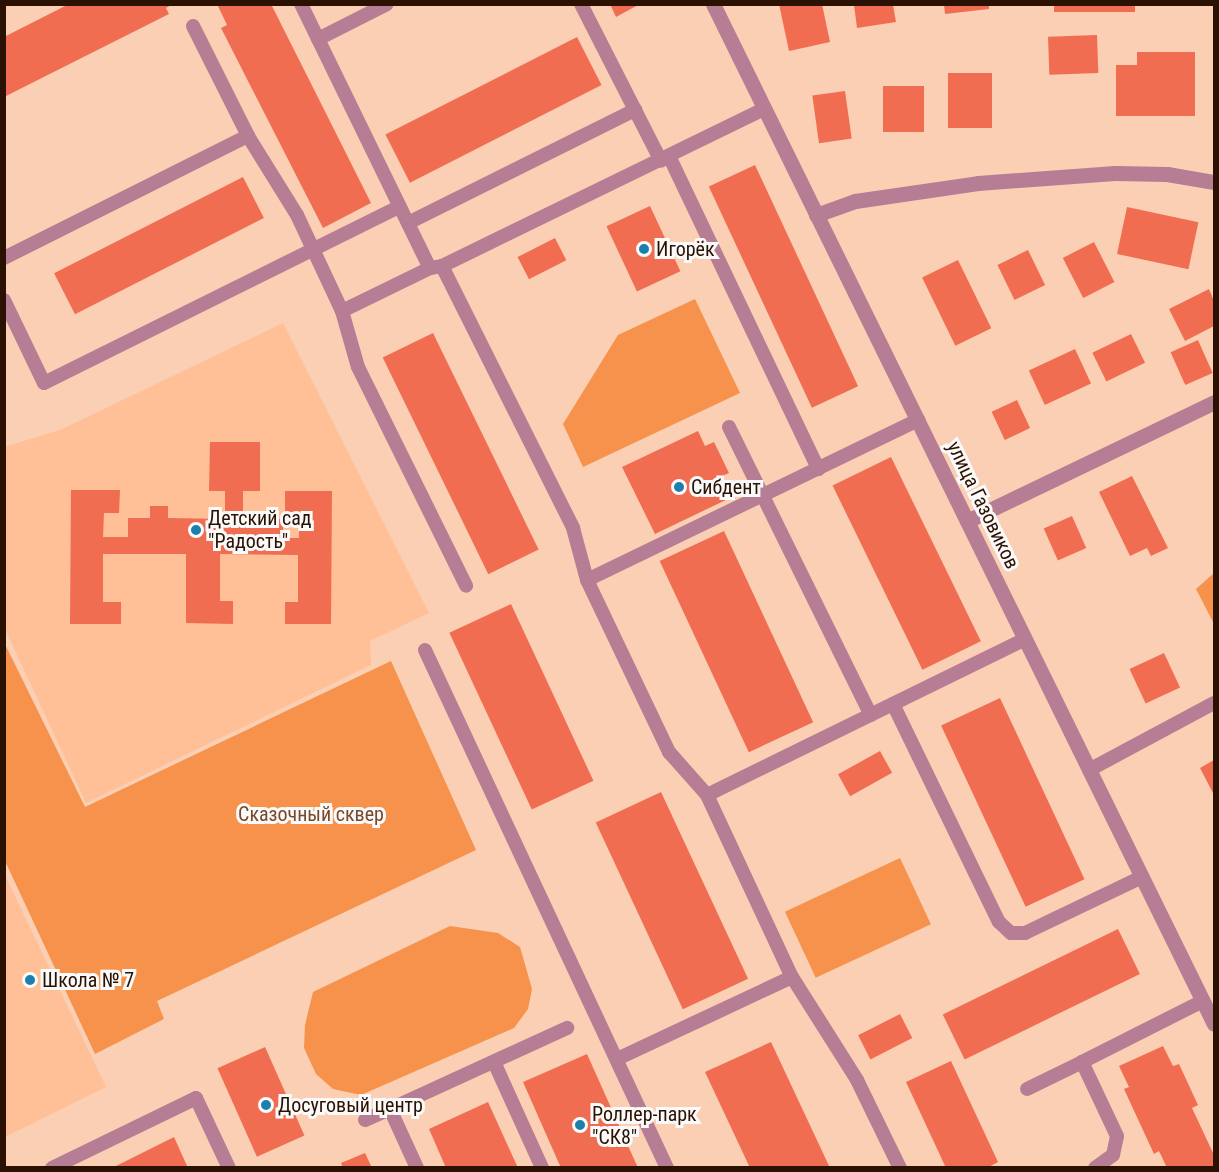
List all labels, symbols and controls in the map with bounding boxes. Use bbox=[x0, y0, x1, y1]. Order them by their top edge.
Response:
place label: Игорёк bbox=[656, 237, 715, 261]
marker: Игорёк bbox=[637, 242, 651, 256]
street label: улица Газовиков bbox=[942, 437, 1024, 573]
place label: Сибдент bbox=[691, 475, 761, 499]
marker: Сибдент bbox=[672, 480, 686, 494]
place label: Детский сад "Радость" bbox=[208, 506, 312, 553]
marker: Детский сад "Радость" bbox=[189, 523, 203, 537]
park label: Сказочный сквер bbox=[238, 802, 384, 826]
place label: Школа № 7 bbox=[42, 968, 134, 992]
marker: Школа № 7 bbox=[23, 973, 37, 987]
place label: Досуговый центр bbox=[278, 1093, 423, 1117]
marker: Досуговый центр bbox=[259, 1098, 273, 1112]
place label: Роллер-парк "СК8" bbox=[592, 1102, 697, 1149]
marker: Роллер-парк "СК8" bbox=[573, 1118, 587, 1132]

